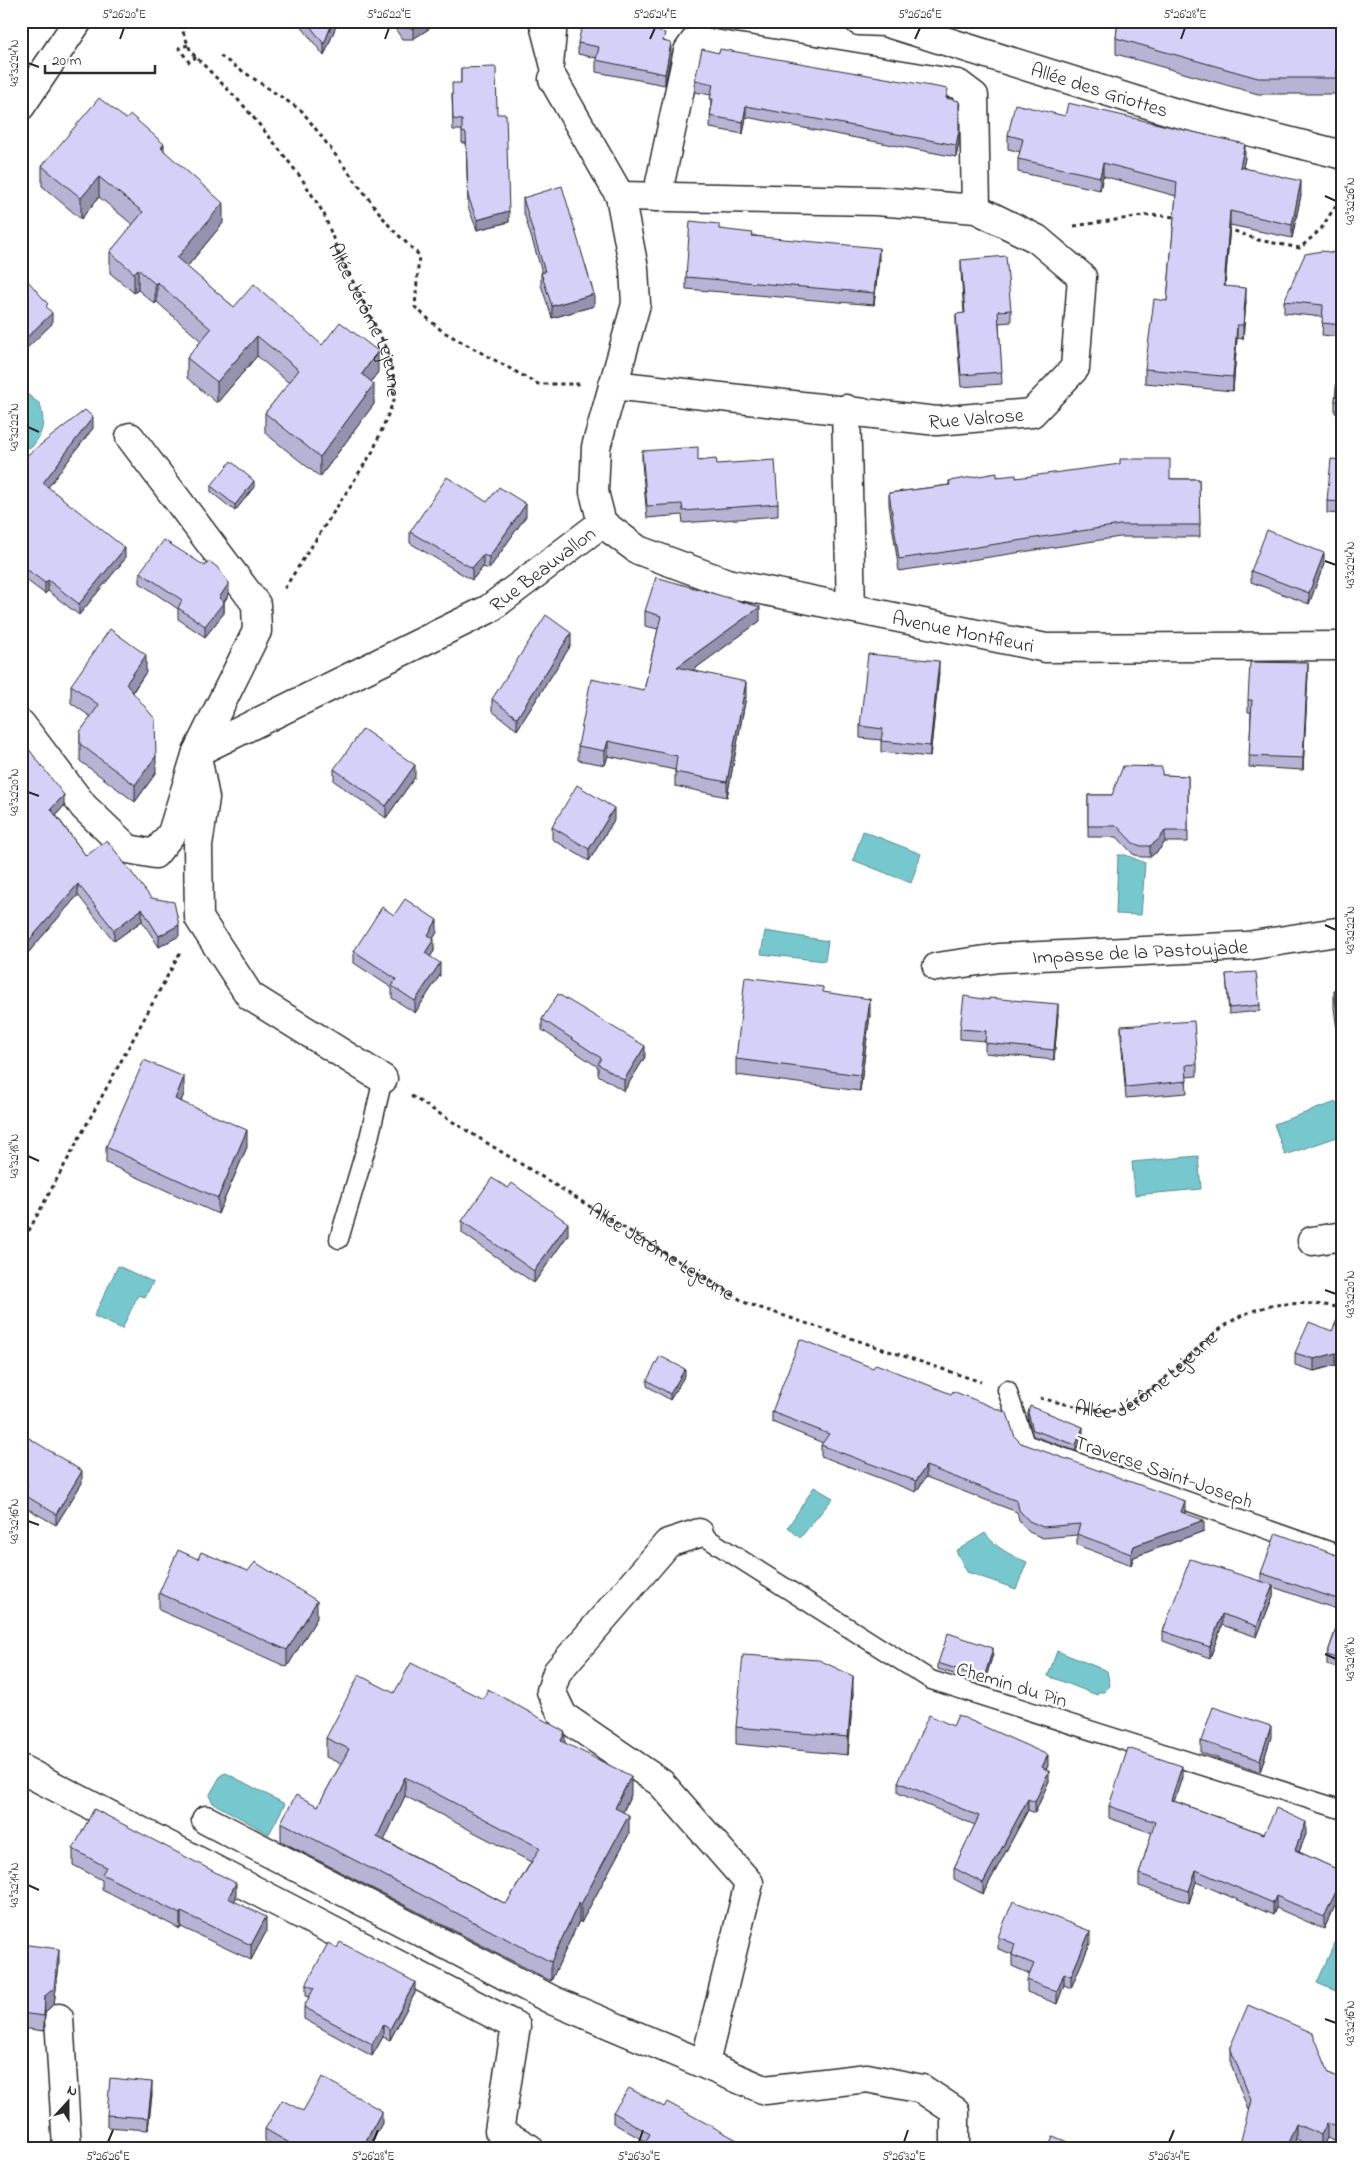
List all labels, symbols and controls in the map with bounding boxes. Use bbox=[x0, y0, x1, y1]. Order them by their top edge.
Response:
text: 5°26'20"E bbox=[102, 6, 146, 24]
text: 5°26'22"E bbox=[367, 6, 411, 24]
text: 5°26'24"E bbox=[633, 6, 677, 24]
text: 5°26'26"E bbox=[898, 6, 942, 24]
text: 5°26'28"E bbox=[1163, 6, 1207, 24]
text: 43°32'24"N bbox=[6, 39, 24, 87]
scale bar bbox=[45, 42, 155, 74]
text: 20 m bbox=[52, 50, 82, 72]
street label: Allée des Griottes bbox=[1027, 57, 1172, 127]
text: 43°32'26"N bbox=[1342, 177, 1360, 225]
street label: Allée Jérôme Lejeune bbox=[319, 239, 406, 397]
street label: Rue Valrose bbox=[926, 402, 1025, 438]
text: 43°32'22"N bbox=[6, 403, 24, 451]
street label: Rue Beauvallon bbox=[485, 521, 603, 620]
text: 43°32'24"N bbox=[1342, 541, 1360, 589]
street label: Avenue Montfleuri bbox=[889, 605, 1036, 662]
text: 43°32'20"N bbox=[6, 768, 24, 816]
text: 43°32'22"N bbox=[1342, 906, 1360, 954]
street label: Impasse de la Pastoujade bbox=[1032, 934, 1249, 973]
text: 43°32'18"N bbox=[6, 1134, 24, 1178]
street label: Allée Jérôme Lejeune bbox=[582, 1197, 739, 1309]
text: 43°32'20"N bbox=[1342, 1270, 1360, 1318]
street label: Allée Jérôme Lejeune bbox=[1072, 1325, 1225, 1428]
street label: Traverse Saint-Joseph bbox=[1070, 1429, 1256, 1517]
text: 43°32'16"N bbox=[6, 1498, 24, 1544]
text: 43°32'18"N bbox=[1342, 1637, 1360, 1681]
street label: Chemin du Pin bbox=[952, 1656, 1071, 1717]
text: 43°32'14"N bbox=[6, 1863, 24, 1907]
text: 43°32'16"N bbox=[1342, 2000, 1360, 2046]
north arrow bbox=[42, 2076, 92, 2126]
text: N bbox=[64, 2080, 80, 2103]
text: 5°26'26"E bbox=[86, 2148, 130, 2166]
text: 5°26'28"E bbox=[351, 2148, 395, 2166]
text: 5°26'30"E bbox=[618, 2148, 660, 2166]
text: 5°26'32"E bbox=[882, 2148, 926, 2166]
text: 5°26'34"E bbox=[1148, 2148, 1190, 2166]

